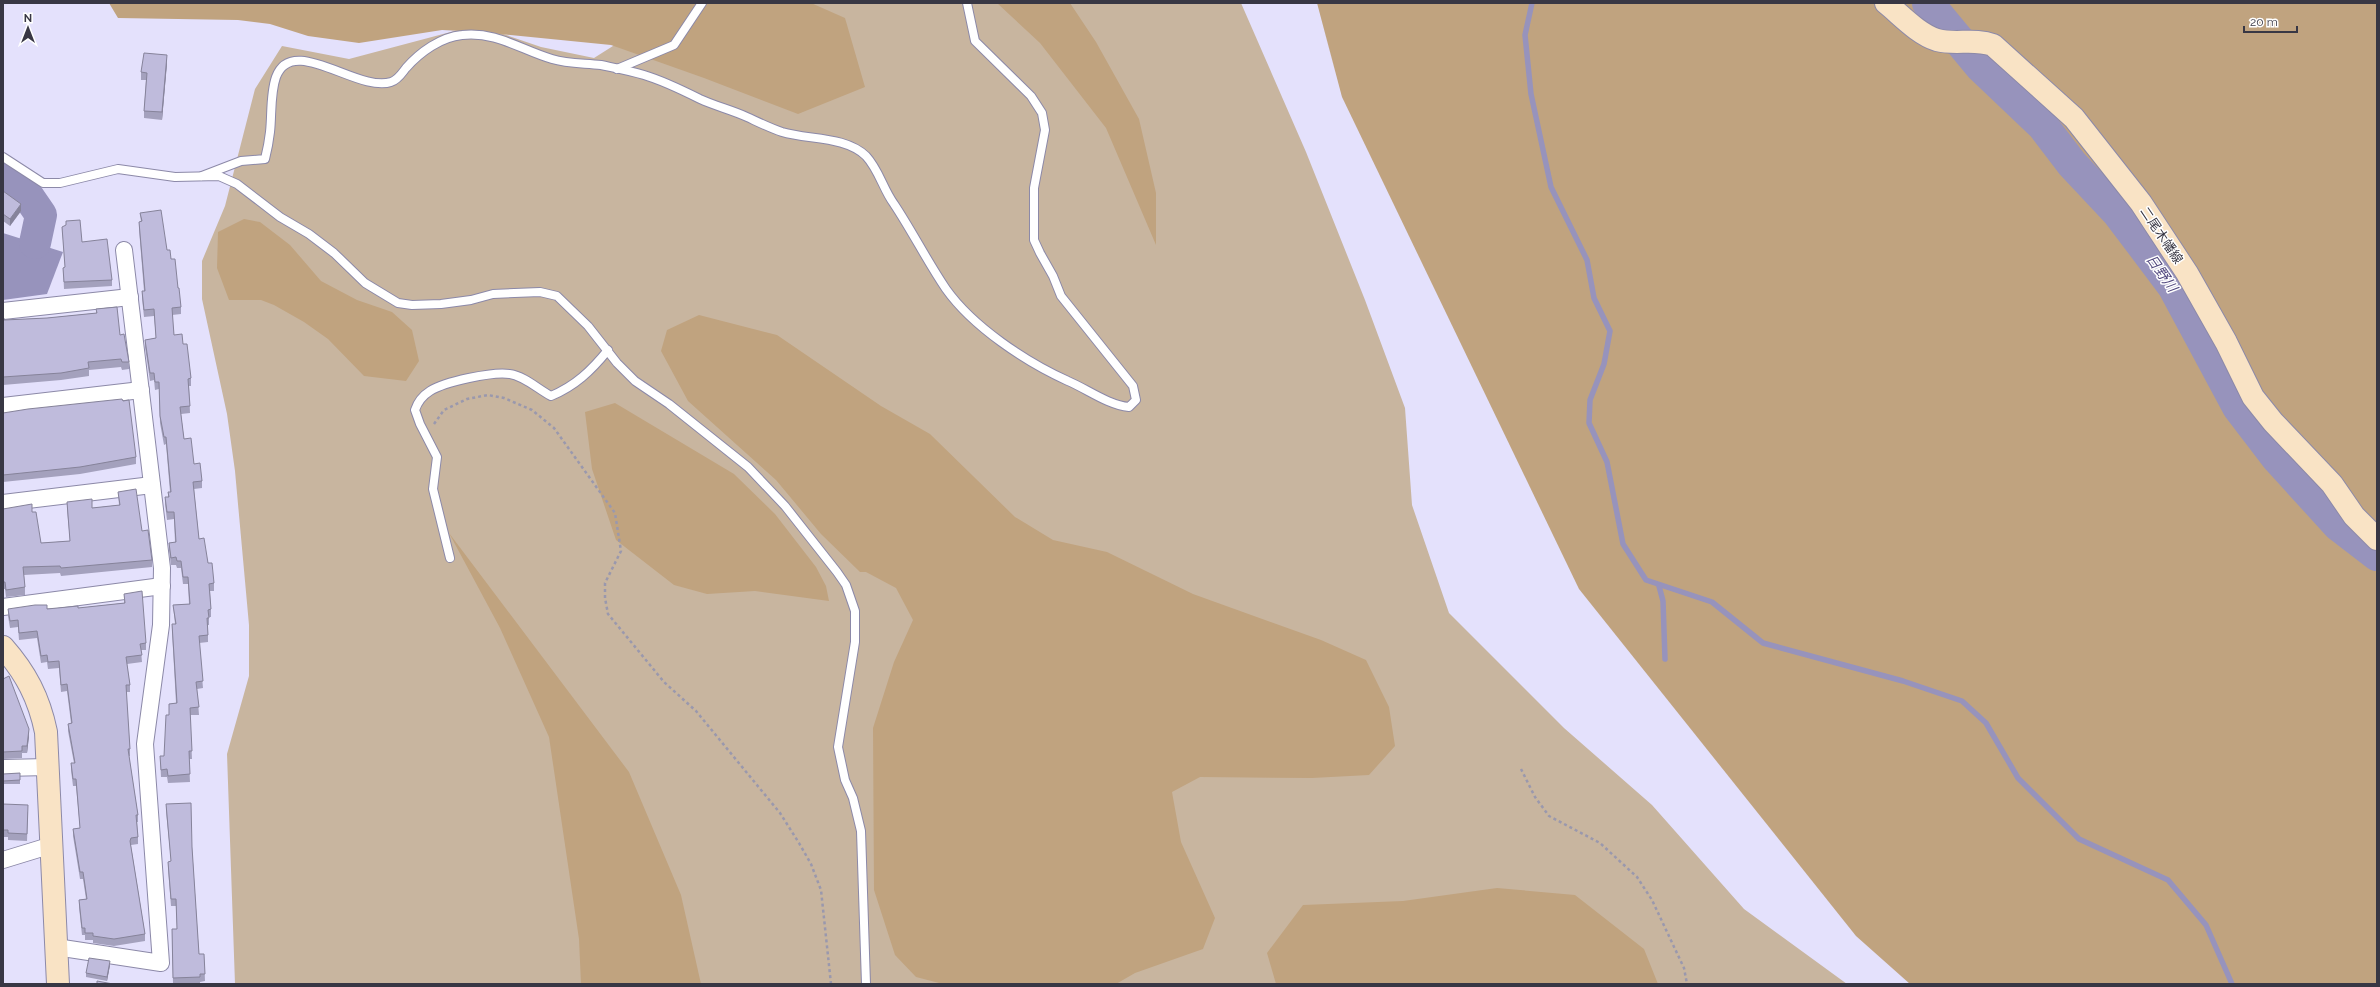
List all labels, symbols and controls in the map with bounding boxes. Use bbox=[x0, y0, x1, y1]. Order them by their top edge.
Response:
north arrow bbox=[8, 8, 48, 48]
scale bar bbox=[2244, 8, 2297, 34]
text: N bbox=[24, 12, 32, 25]
text: 20 m bbox=[2250, 15, 2278, 29]
street label: 二尾木幡線 bbox=[2137, 204, 2186, 266]
water label: 日野川 bbox=[2143, 251, 2182, 296]

